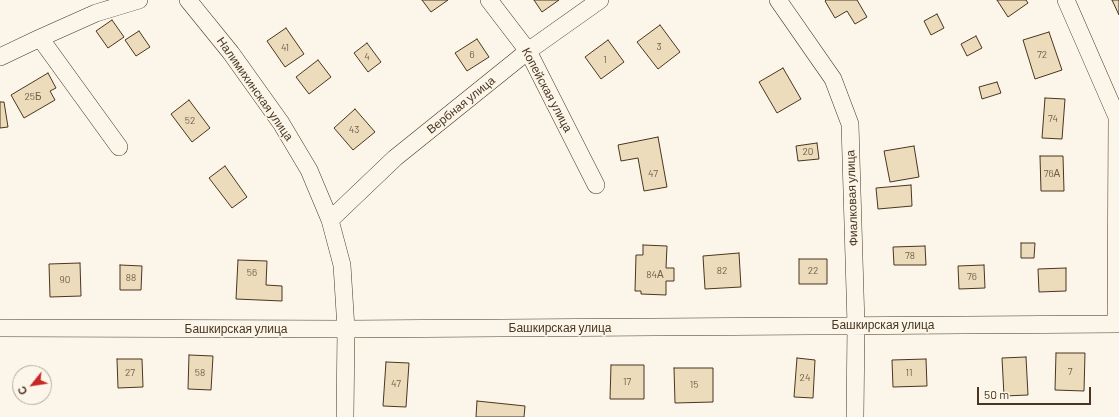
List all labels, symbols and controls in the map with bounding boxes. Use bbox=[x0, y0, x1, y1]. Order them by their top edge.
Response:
street label: Налимихинская улица bbox=[214, 34, 296, 144]
house number: 3 bbox=[656, 41, 662, 53]
house number: 41 bbox=[281, 42, 289, 54]
street label: Копейская улица bbox=[519, 45, 575, 135]
house number: 6 bbox=[469, 49, 475, 61]
house number: 72 bbox=[1037, 49, 1047, 61]
house number: 4 bbox=[364, 51, 370, 63]
house number: 1 bbox=[603, 54, 607, 66]
street label: Вербная улица bbox=[424, 73, 498, 137]
house number: 25Б bbox=[24, 91, 42, 103]
house number: 74 bbox=[1048, 113, 1058, 125]
house number: 52 bbox=[185, 115, 195, 127]
house number: 43 bbox=[349, 124, 359, 136]
house number: 20 bbox=[802, 146, 814, 158]
street label: Фиалковая улица bbox=[843, 150, 861, 246]
house number: 47 bbox=[648, 168, 658, 180]
house number: 76А bbox=[1044, 168, 1060, 180]
house number: 78 bbox=[905, 250, 915, 262]
house number: 82 bbox=[717, 265, 727, 277]
house number: 22 bbox=[808, 265, 818, 277]
house number: 56 bbox=[247, 267, 257, 279]
house number: 84А bbox=[646, 269, 664, 281]
house number: 76 bbox=[967, 271, 977, 283]
house number: 88 bbox=[126, 272, 136, 284]
house number: 90 bbox=[60, 274, 70, 286]
street label: Башкирская улица bbox=[832, 318, 934, 332]
street label: Башкирская улица bbox=[509, 321, 611, 335]
street label: Башкирская улица bbox=[185, 322, 287, 336]
north arrow bbox=[12, 365, 52, 405]
house number: 7 bbox=[1068, 366, 1072, 378]
house number: 27 bbox=[125, 367, 135, 379]
house number: 58 bbox=[195, 367, 205, 379]
house number: 11 bbox=[905, 367, 913, 379]
house number: 24 bbox=[800, 372, 810, 384]
house number: 17 bbox=[623, 376, 631, 388]
house number: 47 bbox=[391, 378, 401, 390]
house number: 15 bbox=[690, 379, 698, 391]
scale bar bbox=[979, 379, 1093, 405]
text: С bbox=[14, 384, 30, 397]
text: 50 m bbox=[984, 387, 1009, 401]

